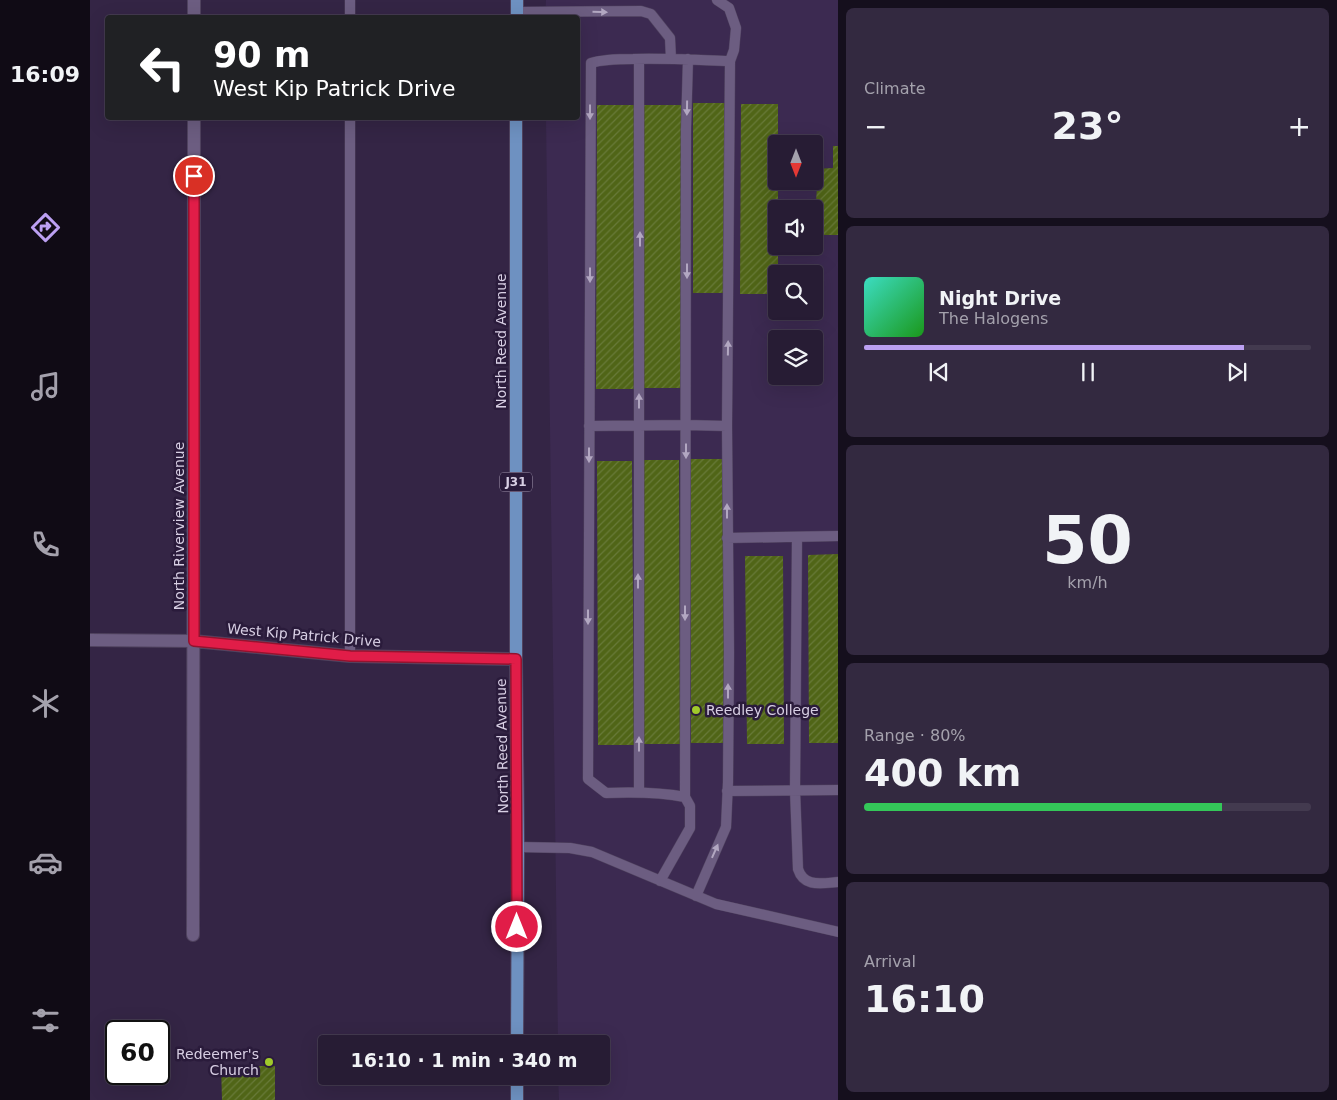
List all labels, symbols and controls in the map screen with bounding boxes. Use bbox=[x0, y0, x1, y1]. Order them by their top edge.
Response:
one-way arrow bbox=[593, 8, 609, 16]
icon: left bbox=[130, 35, 195, 100]
text: 90 m bbox=[213, 35, 310, 75]
text: 16:09 bbox=[10, 62, 80, 87]
text: West Kip Patrick Drive bbox=[213, 76, 456, 101]
text: Climate bbox=[864, 79, 926, 98]
one-way arrow bbox=[683, 100, 691, 116]
one-way arrow bbox=[586, 104, 594, 120]
text: 23° bbox=[1052, 104, 1123, 148]
text: − bbox=[864, 110, 887, 143]
text: + bbox=[1288, 110, 1311, 143]
north arrow bbox=[768, 135, 822, 190]
map controls bbox=[768, 135, 823, 385]
pin bbox=[173, 155, 215, 197]
icon: arrive bbox=[180, 162, 208, 190]
button: sound bbox=[768, 200, 823, 255]
icon: directions bbox=[28, 210, 63, 245]
one-way arrow bbox=[636, 230, 644, 246]
one-way arrow bbox=[683, 263, 691, 279]
button: search bbox=[768, 265, 823, 320]
one-way arrow bbox=[586, 267, 594, 283]
street label: North Reed Avenue bbox=[493, 273, 509, 409]
text: Night Drive bbox=[939, 287, 1061, 309]
text: The Halogens bbox=[939, 309, 1048, 328]
button: layers bbox=[768, 330, 823, 385]
one-way arrow bbox=[724, 340, 732, 356]
icon: previous bbox=[925, 358, 953, 386]
icon: pause bbox=[1074, 358, 1102, 386]
icon: next bbox=[1223, 358, 1251, 386]
icon: music bbox=[28, 369, 63, 404]
one-way arrow bbox=[635, 393, 643, 409]
street label: North Riverview Avenue bbox=[171, 442, 187, 610]
one-way arrow bbox=[682, 443, 690, 459]
one-way arrow bbox=[585, 447, 593, 463]
road number: J31 bbox=[500, 472, 532, 492]
one-way arrow bbox=[723, 503, 731, 519]
text: 50 bbox=[1042, 503, 1133, 578]
icon: phone bbox=[28, 527, 63, 562]
one-way arrow bbox=[634, 573, 642, 589]
text: km/h bbox=[1067, 573, 1108, 592]
one-way arrow bbox=[681, 605, 689, 621]
one-way arrow bbox=[584, 609, 592, 625]
street label: West Kip Patrick Drive bbox=[226, 620, 382, 650]
street label: North Reed Avenue bbox=[493, 678, 511, 814]
one-way arrow bbox=[724, 683, 732, 699]
icon: climate bbox=[28, 686, 63, 721]
place label: Reedley College bbox=[706, 702, 819, 718]
marker: Reedley College bbox=[690, 704, 702, 716]
text: Range · 80% bbox=[864, 726, 966, 745]
one-way arrow bbox=[635, 735, 643, 751]
text: 400 km bbox=[864, 751, 1021, 795]
one-way arrow bbox=[712, 844, 720, 858]
icon: car bbox=[28, 845, 63, 880]
position arrow bbox=[490, 900, 542, 952]
text: Arrival bbox=[864, 952, 916, 971]
text: 16:10 bbox=[864, 977, 985, 1021]
icon: filters bbox=[28, 1003, 63, 1038]
speed limit sign: 60 bbox=[105, 1020, 170, 1085]
place label: Redeemer's Church bbox=[176, 1046, 259, 1078]
text: 16:10 · 1 min · 340 m bbox=[350, 1049, 578, 1071]
marker: Redeemer's Church bbox=[263, 1056, 275, 1068]

